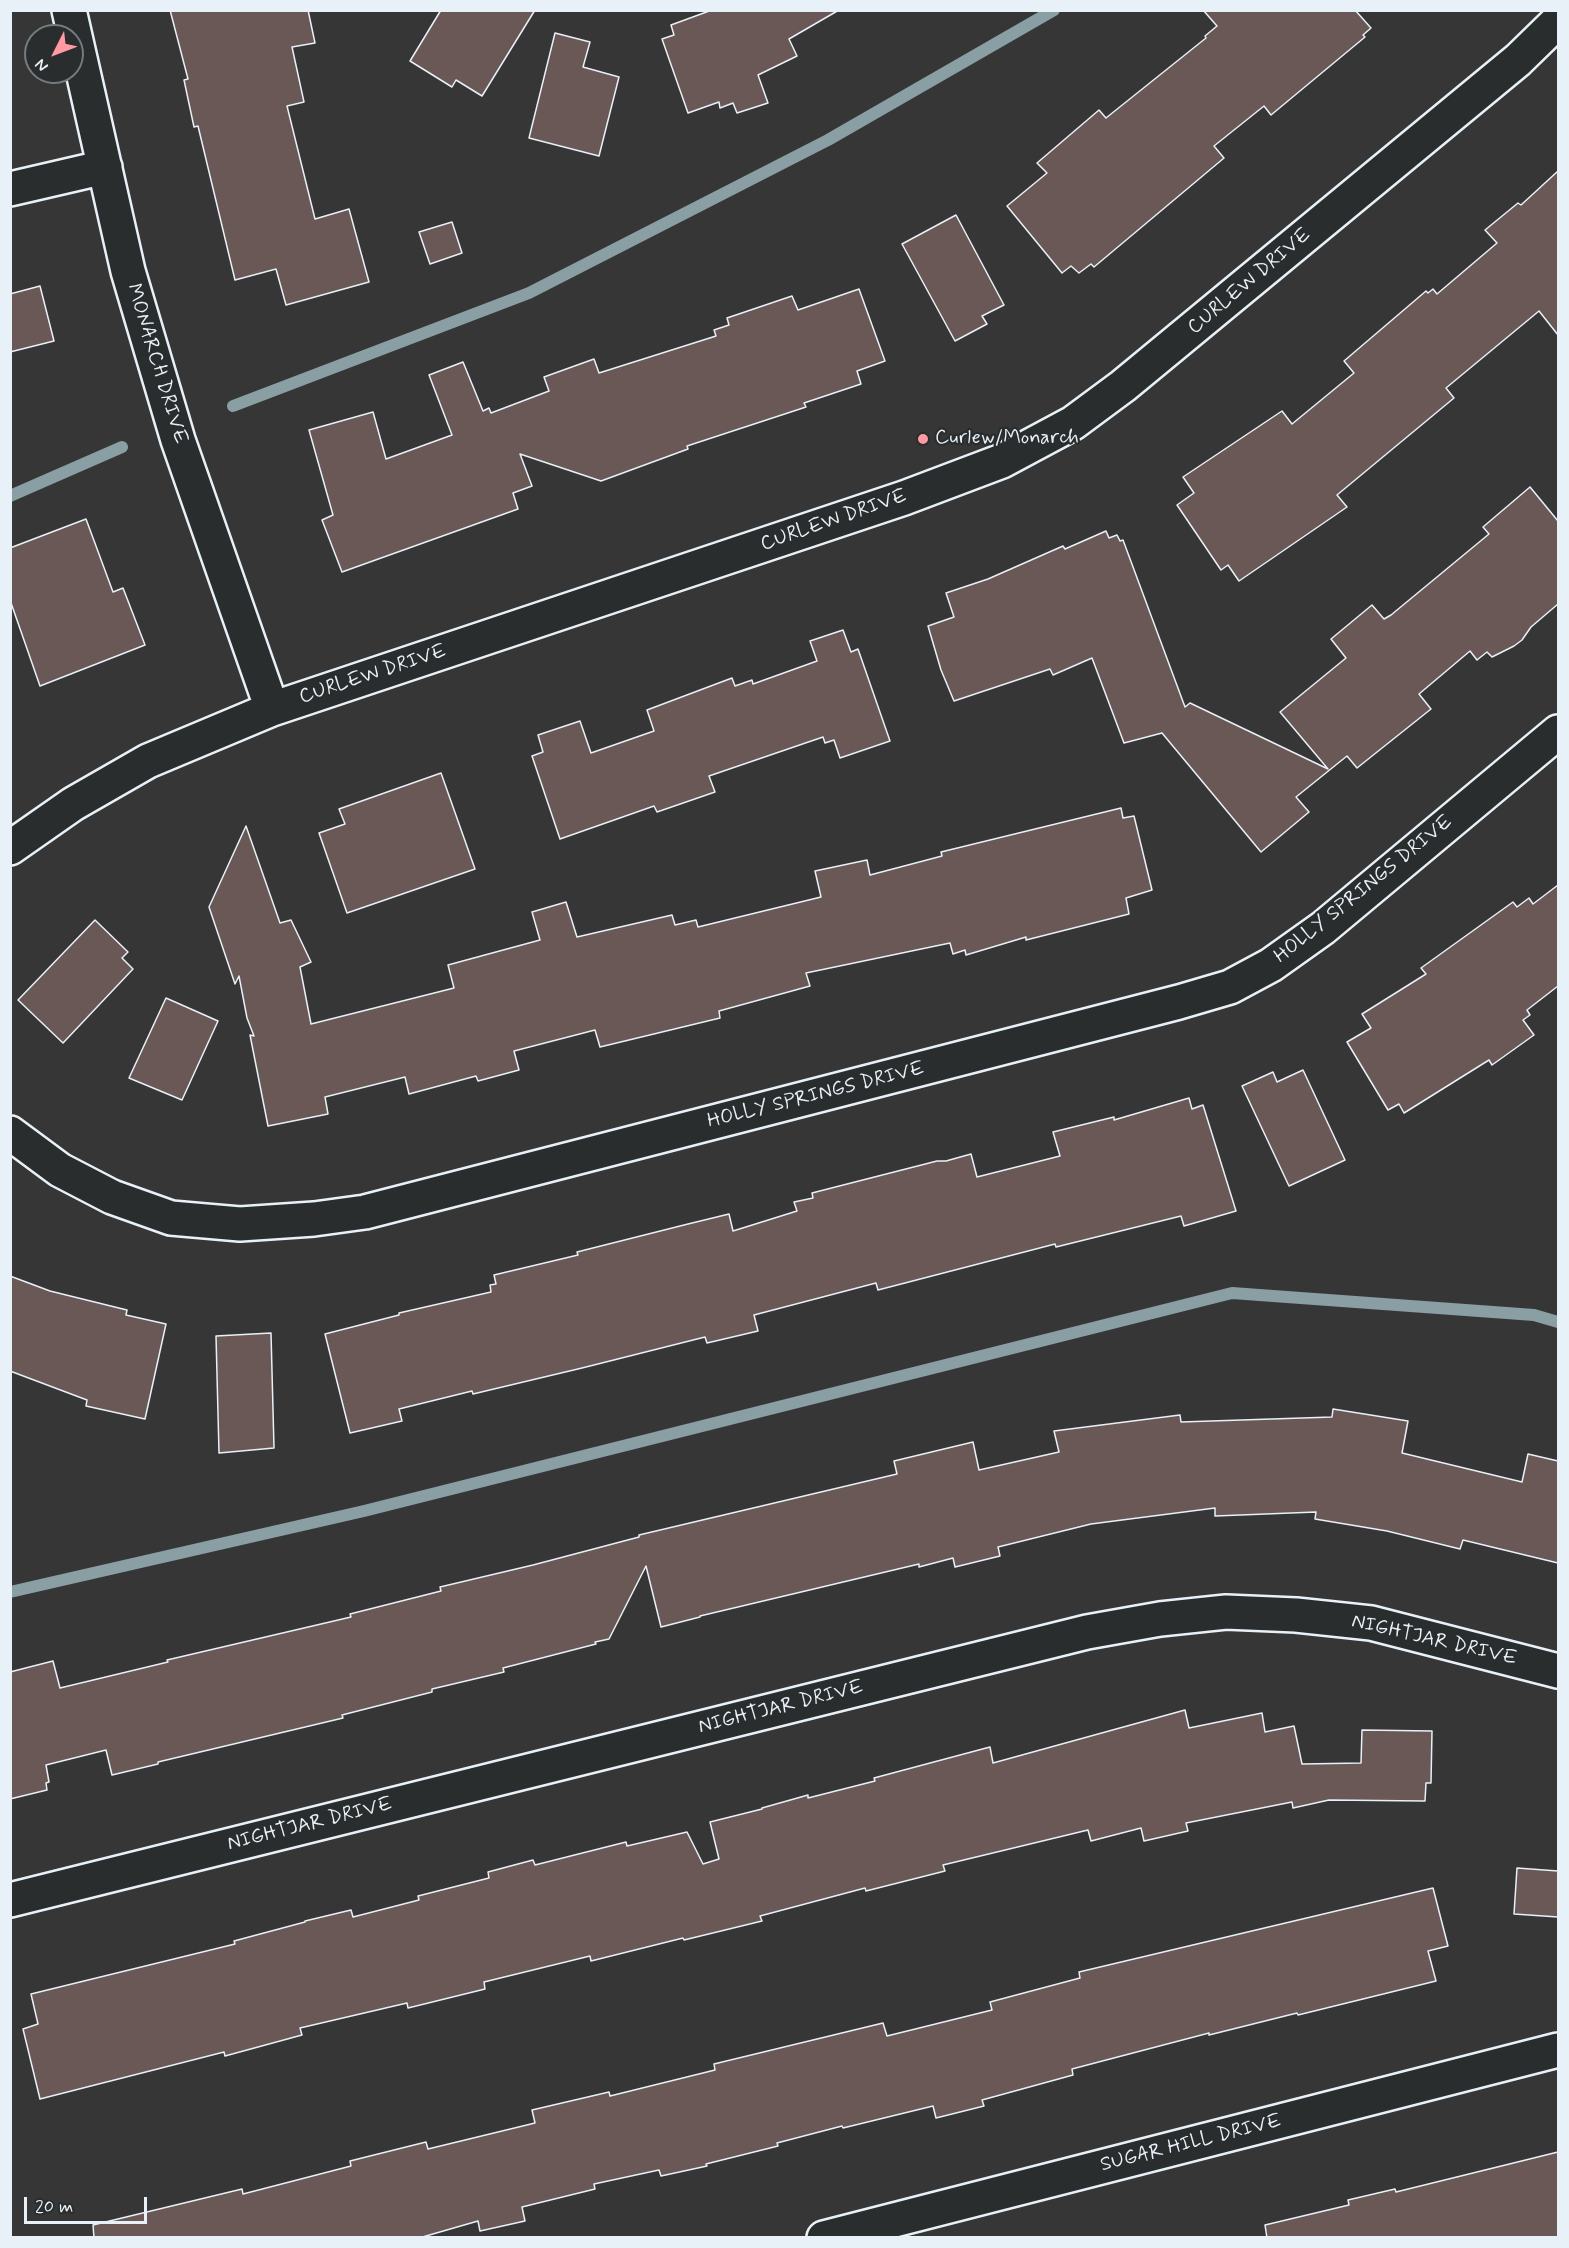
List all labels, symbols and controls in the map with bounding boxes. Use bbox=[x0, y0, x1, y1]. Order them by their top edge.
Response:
north arrow bbox=[24, 24, 84, 84]
text: N bbox=[30, 54, 53, 76]
street label: CURLEW DRIVE bbox=[1184, 224, 1316, 340]
street label: MONARCH DRIVE bbox=[120, 281, 192, 447]
place label: Curlew/Monarch bbox=[935, 427, 1079, 451]
marker: Curlew/Monarch bbox=[916, 432, 930, 446]
street label: CURLEW DRIVE bbox=[758, 485, 910, 557]
street label: CURLEW DRIVE bbox=[296, 640, 450, 710]
street label: HOLLY SPRINGS DRIVE bbox=[1270, 811, 1458, 969]
street label: HOLLY SPRINGS DRIVE bbox=[705, 1057, 927, 1135]
street label: NIGHTJAR DRIVE bbox=[1349, 1610, 1519, 1672]
street label: NIGHTJAR DRIVE bbox=[696, 1676, 866, 1740]
street label: NIGHTJAR DRIVE bbox=[225, 1793, 395, 1857]
street label: SUGAR HILL DRIVE bbox=[1098, 2110, 1284, 2178]
scale bar bbox=[27, 2185, 150, 2223]
text: 20 m bbox=[35, 2195, 73, 2219]

